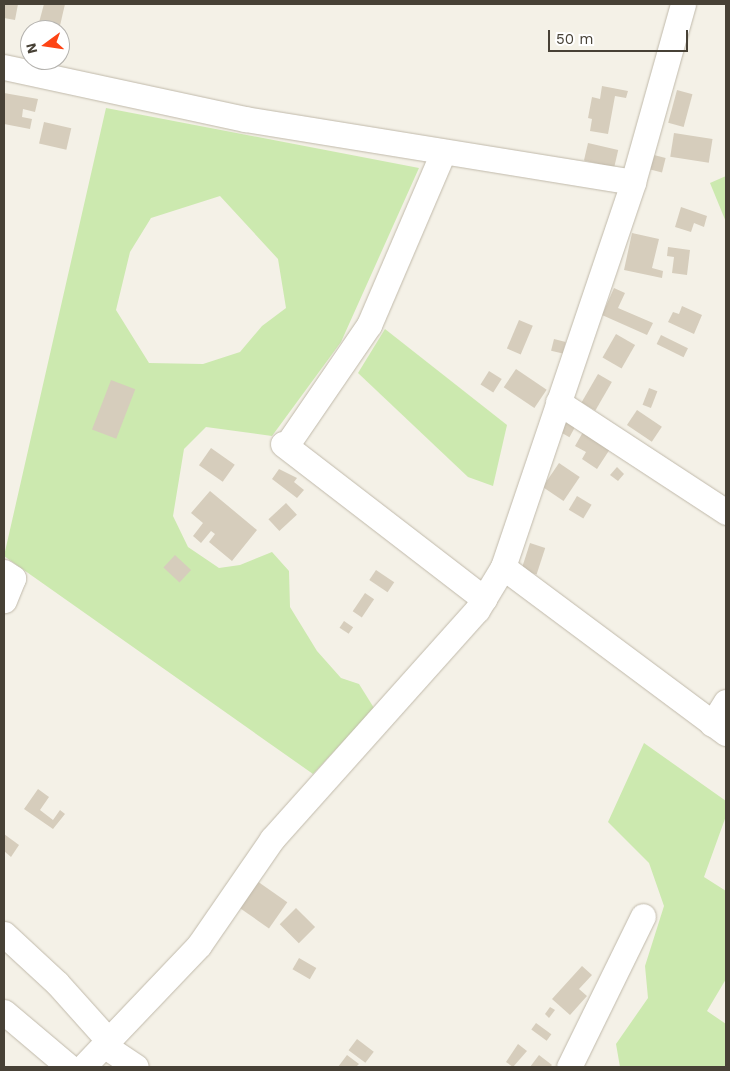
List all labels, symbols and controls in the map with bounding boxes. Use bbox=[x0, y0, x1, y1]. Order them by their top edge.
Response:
north arrow bbox=[20, 20, 70, 70]
scale bar bbox=[550, 20, 690, 52]
text: 50 m bbox=[556, 30, 593, 48]
text: N bbox=[22, 41, 40, 55]

